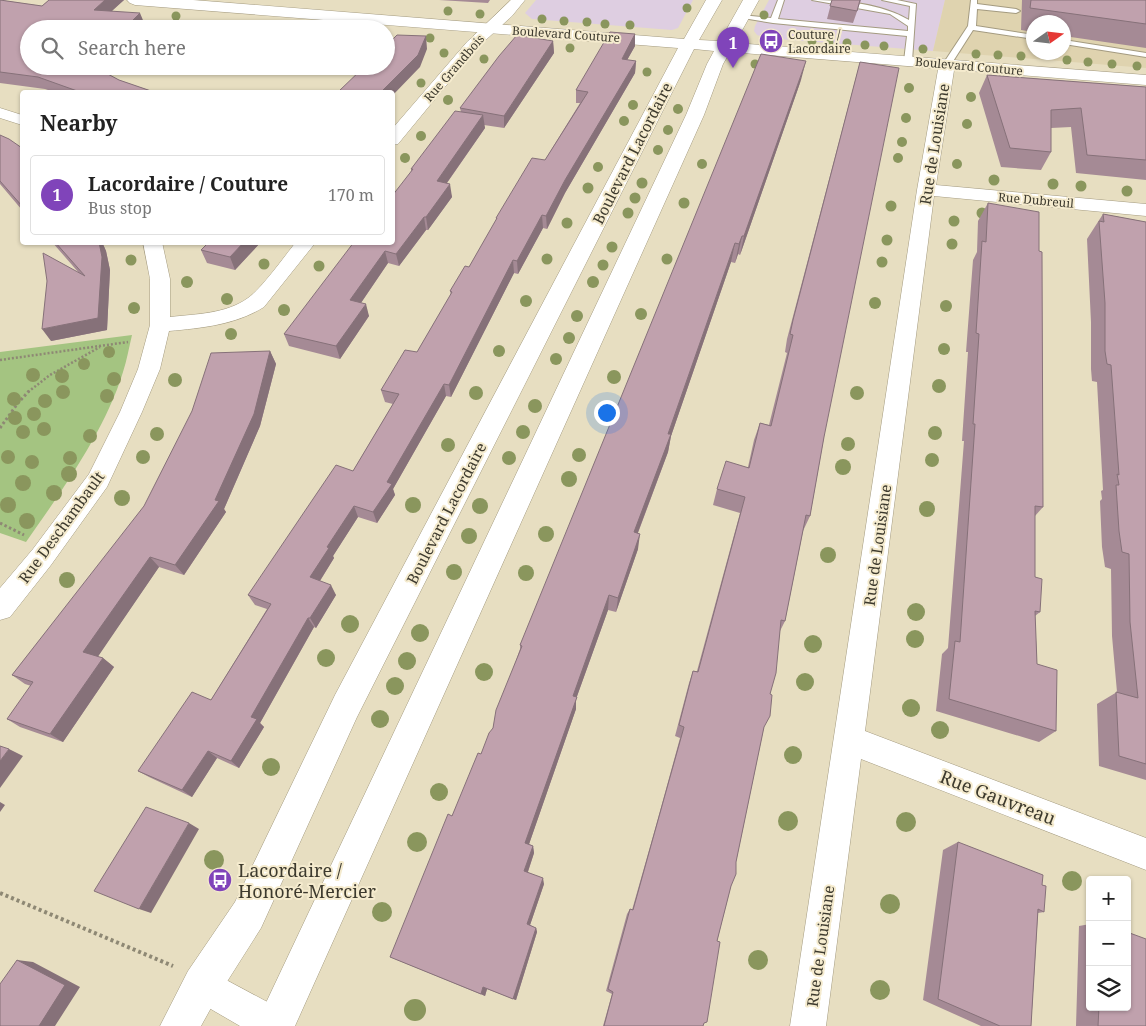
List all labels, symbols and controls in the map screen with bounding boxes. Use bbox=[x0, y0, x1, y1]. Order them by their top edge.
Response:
north arrow bbox=[1026, 15, 1071, 60]
search box bbox=[20, 20, 395, 75]
street label: Boulevard Couture bbox=[511, 22, 621, 46]
place label: Couture / Lacordaire bbox=[788, 26, 851, 57]
pin: 1 bbox=[717, 27, 749, 68]
bus stop icon: Couture / Lacordaire bbox=[758, 28, 784, 54]
street label: Rue Grandbois bbox=[420, 31, 488, 105]
icon: search bbox=[38, 34, 66, 62]
text: Search here bbox=[78, 35, 186, 61]
street label: Boulevard Couture bbox=[914, 53, 1024, 79]
street label: Boulevard Lacordaire bbox=[588, 79, 676, 227]
street label: Rue de Louisiane bbox=[915, 82, 953, 206]
text: Nearby bbox=[40, 109, 118, 137]
text: Lacordaire / Couture bbox=[88, 171, 288, 197]
text: 1 bbox=[52, 184, 62, 206]
text: 170 m bbox=[328, 184, 374, 206]
street label: Rue Dubreuil bbox=[997, 188, 1075, 212]
text: Bus stop bbox=[88, 197, 152, 219]
your location bbox=[594, 400, 620, 426]
street label: Boulevard Lacordaire bbox=[402, 439, 490, 587]
street label: Rue Deschambault bbox=[14, 467, 108, 587]
street label: Rue de Louisiane bbox=[859, 483, 895, 607]
street label: Rue Gauvreau bbox=[937, 764, 1060, 830]
place label: Lacordaire / Honoré-Mercier bbox=[238, 858, 377, 903]
bus stop icon: Lacordaire / Honoré-Mercier bbox=[207, 867, 233, 893]
map controls bbox=[1086, 876, 1131, 1011]
button: + bbox=[1086, 876, 1131, 921]
street label: Rue de Louisiane bbox=[802, 884, 838, 1008]
button: − bbox=[1086, 921, 1131, 966]
button: layers bbox=[1086, 966, 1131, 1011]

